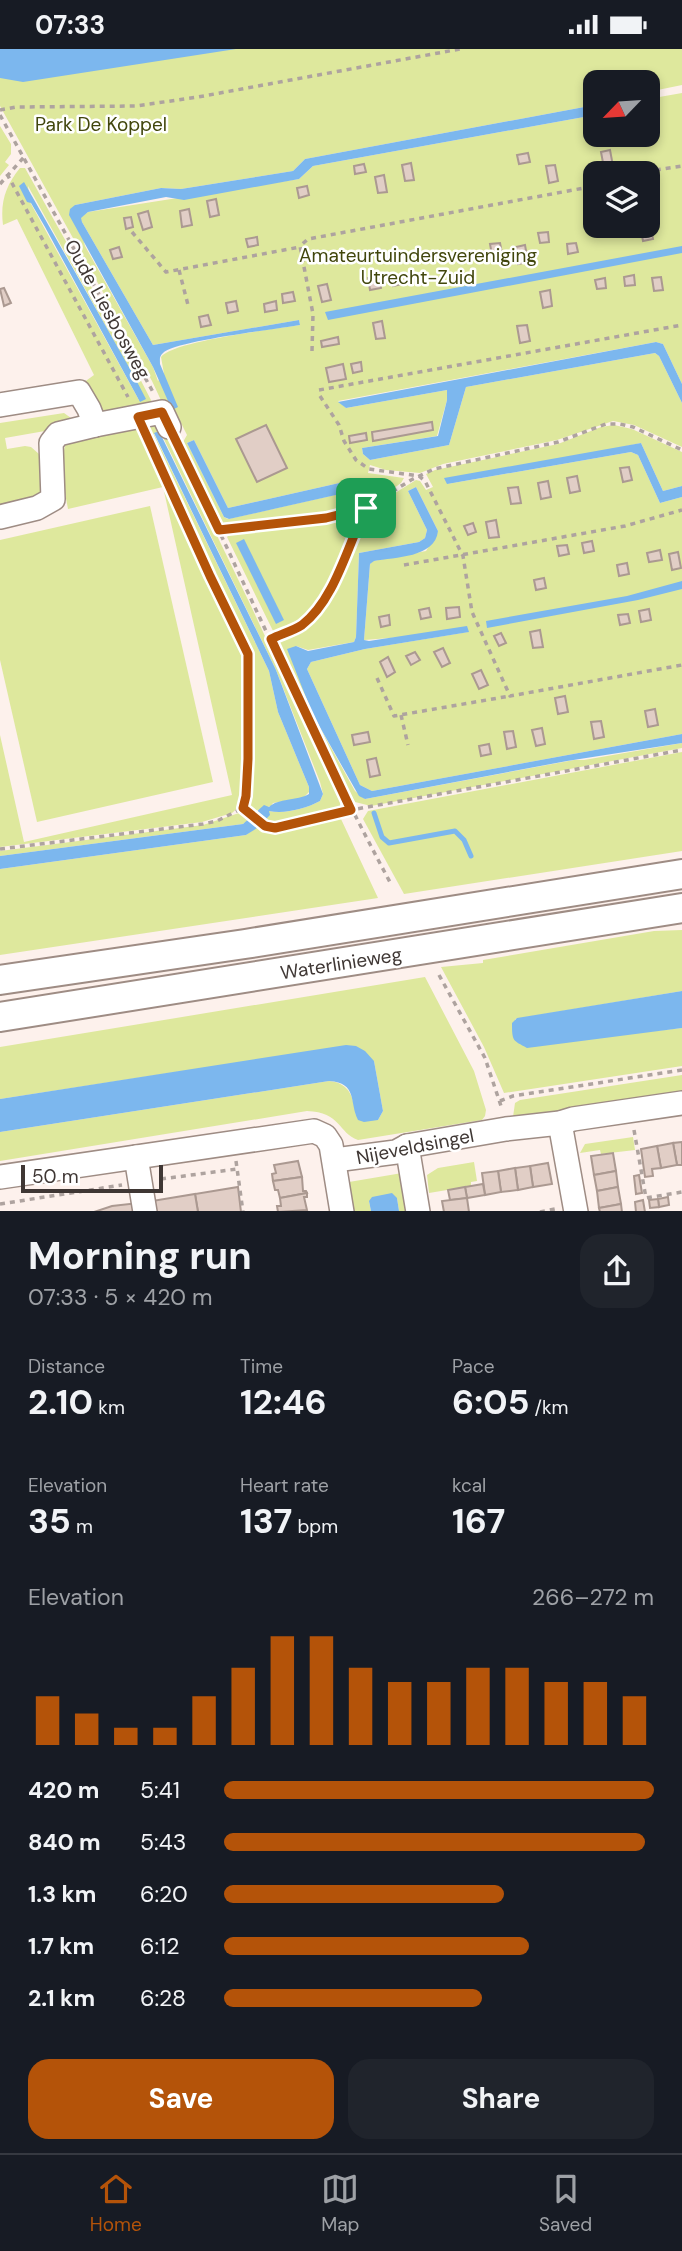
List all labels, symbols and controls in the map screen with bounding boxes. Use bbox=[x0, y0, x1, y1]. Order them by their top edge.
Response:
text: 07:33 bbox=[35, 8, 105, 42]
north arrow bbox=[583, 70, 660, 147]
map controls bbox=[583, 70, 660, 238]
park label: Park De Koppel bbox=[35, 112, 167, 137]
button: layers bbox=[583, 161, 660, 238]
street label: Oude Liesbosweg bbox=[59, 235, 157, 384]
park label: Amateurtuindersvereniging Utrecht-Zuid bbox=[299, 243, 537, 290]
pin bbox=[336, 478, 396, 538]
icon: arrive bbox=[347, 489, 385, 527]
street label: Waterlinieweg bbox=[279, 941, 404, 985]
street label: Nijeveldsingel bbox=[354, 1123, 476, 1170]
scale bar bbox=[21, 1163, 163, 1194]
text: 50 m bbox=[32, 1164, 79, 1189]
text: Morning run bbox=[28, 1231, 252, 1281]
button: share bbox=[580, 1234, 654, 1308]
text: 07:33 · 5 × 420 m bbox=[28, 1282, 213, 1312]
text: Distance bbox=[28, 1354, 105, 1379]
text: Time bbox=[240, 1354, 283, 1379]
text: Pace bbox=[452, 1354, 495, 1379]
text: 2.10 bbox=[28, 1379, 93, 1425]
text: 12:46 bbox=[240, 1379, 327, 1425]
text: 6:05 bbox=[452, 1379, 530, 1425]
text: km bbox=[93, 1395, 125, 1420]
text: /km bbox=[530, 1395, 569, 1420]
text: Elevation bbox=[28, 1473, 107, 1498]
text: Heart rate bbox=[240, 1473, 329, 1498]
text: kcal bbox=[452, 1473, 486, 1498]
text: 35 bbox=[28, 1498, 71, 1544]
text: 137 bbox=[240, 1498, 292, 1544]
text: 167 bbox=[452, 1498, 505, 1544]
text: m bbox=[71, 1514, 93, 1539]
text: bpm bbox=[292, 1514, 338, 1539]
text: Elevation bbox=[28, 1582, 124, 1612]
text: 266–272 m bbox=[532, 1582, 654, 1612]
text: 420 m bbox=[28, 1775, 99, 1805]
text: 5:41 bbox=[140, 1775, 180, 1805]
text: 840 m bbox=[28, 1827, 101, 1857]
text: 5:43 bbox=[140, 1827, 186, 1857]
text: 1.3 km bbox=[28, 1879, 96, 1909]
text: 6:20 bbox=[140, 1879, 188, 1909]
text: 1.7 km bbox=[28, 1931, 94, 1961]
text: 6:12 bbox=[140, 1931, 180, 1961]
text: 2.1 km bbox=[28, 1983, 95, 2013]
text: 6:28 bbox=[140, 1983, 186, 2013]
button: Save bbox=[28, 2059, 334, 2139]
button: Share bbox=[348, 2059, 654, 2139]
tab: Home bbox=[90, 2170, 142, 2237]
tab: Map bbox=[321, 2170, 359, 2237]
tab: Saved bbox=[539, 2170, 592, 2237]

